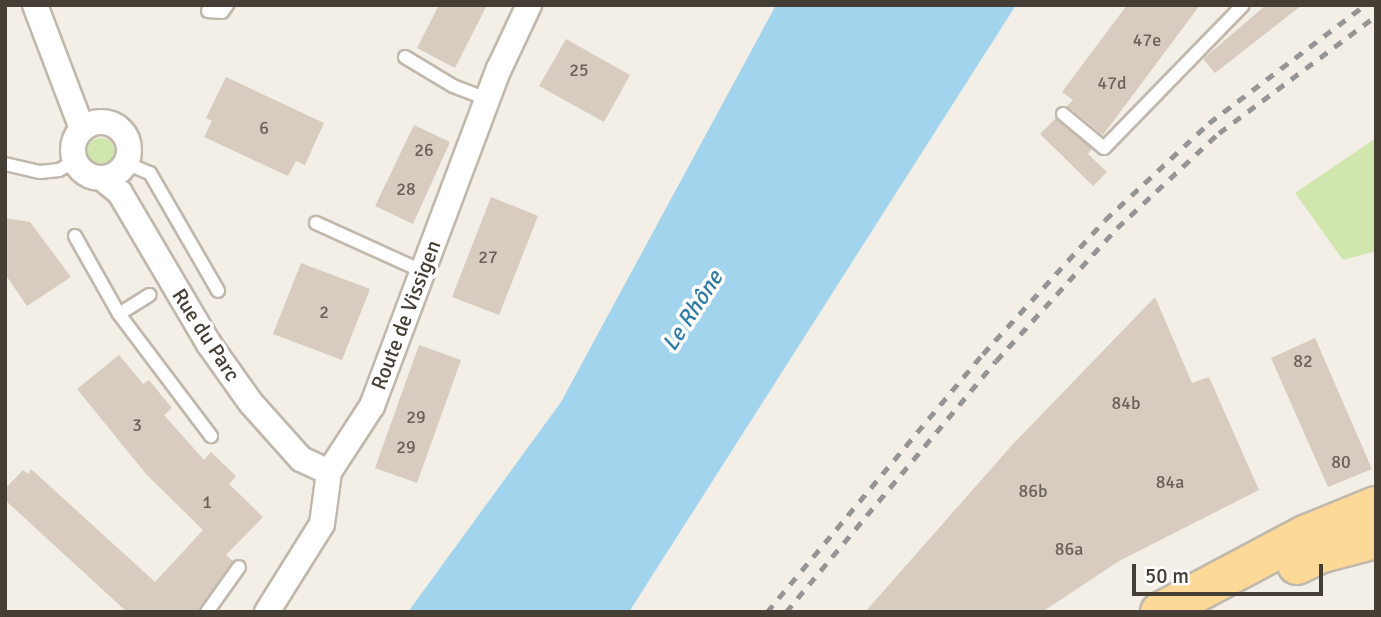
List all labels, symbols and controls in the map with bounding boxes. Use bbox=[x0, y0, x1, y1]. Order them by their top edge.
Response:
house number: 47e bbox=[1133, 29, 1161, 51]
house number: 25 bbox=[569, 59, 589, 81]
house number: 47d bbox=[1098, 72, 1126, 94]
house number: 6 bbox=[259, 117, 269, 139]
house number: 26 bbox=[414, 139, 434, 161]
house number: 28 bbox=[396, 178, 416, 200]
street label: Route de Vissigen bbox=[366, 237, 446, 393]
house number: 27 bbox=[478, 246, 498, 268]
water label: Le Rhône bbox=[657, 266, 729, 356]
street label: Rue du Parc bbox=[167, 284, 245, 386]
house number: 2 bbox=[319, 301, 329, 323]
house number: 82 bbox=[1293, 350, 1313, 372]
house number: 84b bbox=[1112, 392, 1140, 414]
house number: 29 bbox=[406, 406, 426, 428]
house number: 3 bbox=[132, 414, 142, 436]
house number: 29 bbox=[396, 436, 416, 458]
house number: 80 bbox=[1331, 451, 1351, 473]
house number: 84a bbox=[1156, 471, 1184, 493]
house number: 86b bbox=[1019, 480, 1047, 502]
house number: 1 bbox=[202, 491, 212, 513]
house number: 86a bbox=[1055, 538, 1083, 560]
scale bar bbox=[1136, 550, 1327, 594]
text: 50 m bbox=[1145, 563, 1189, 589]

